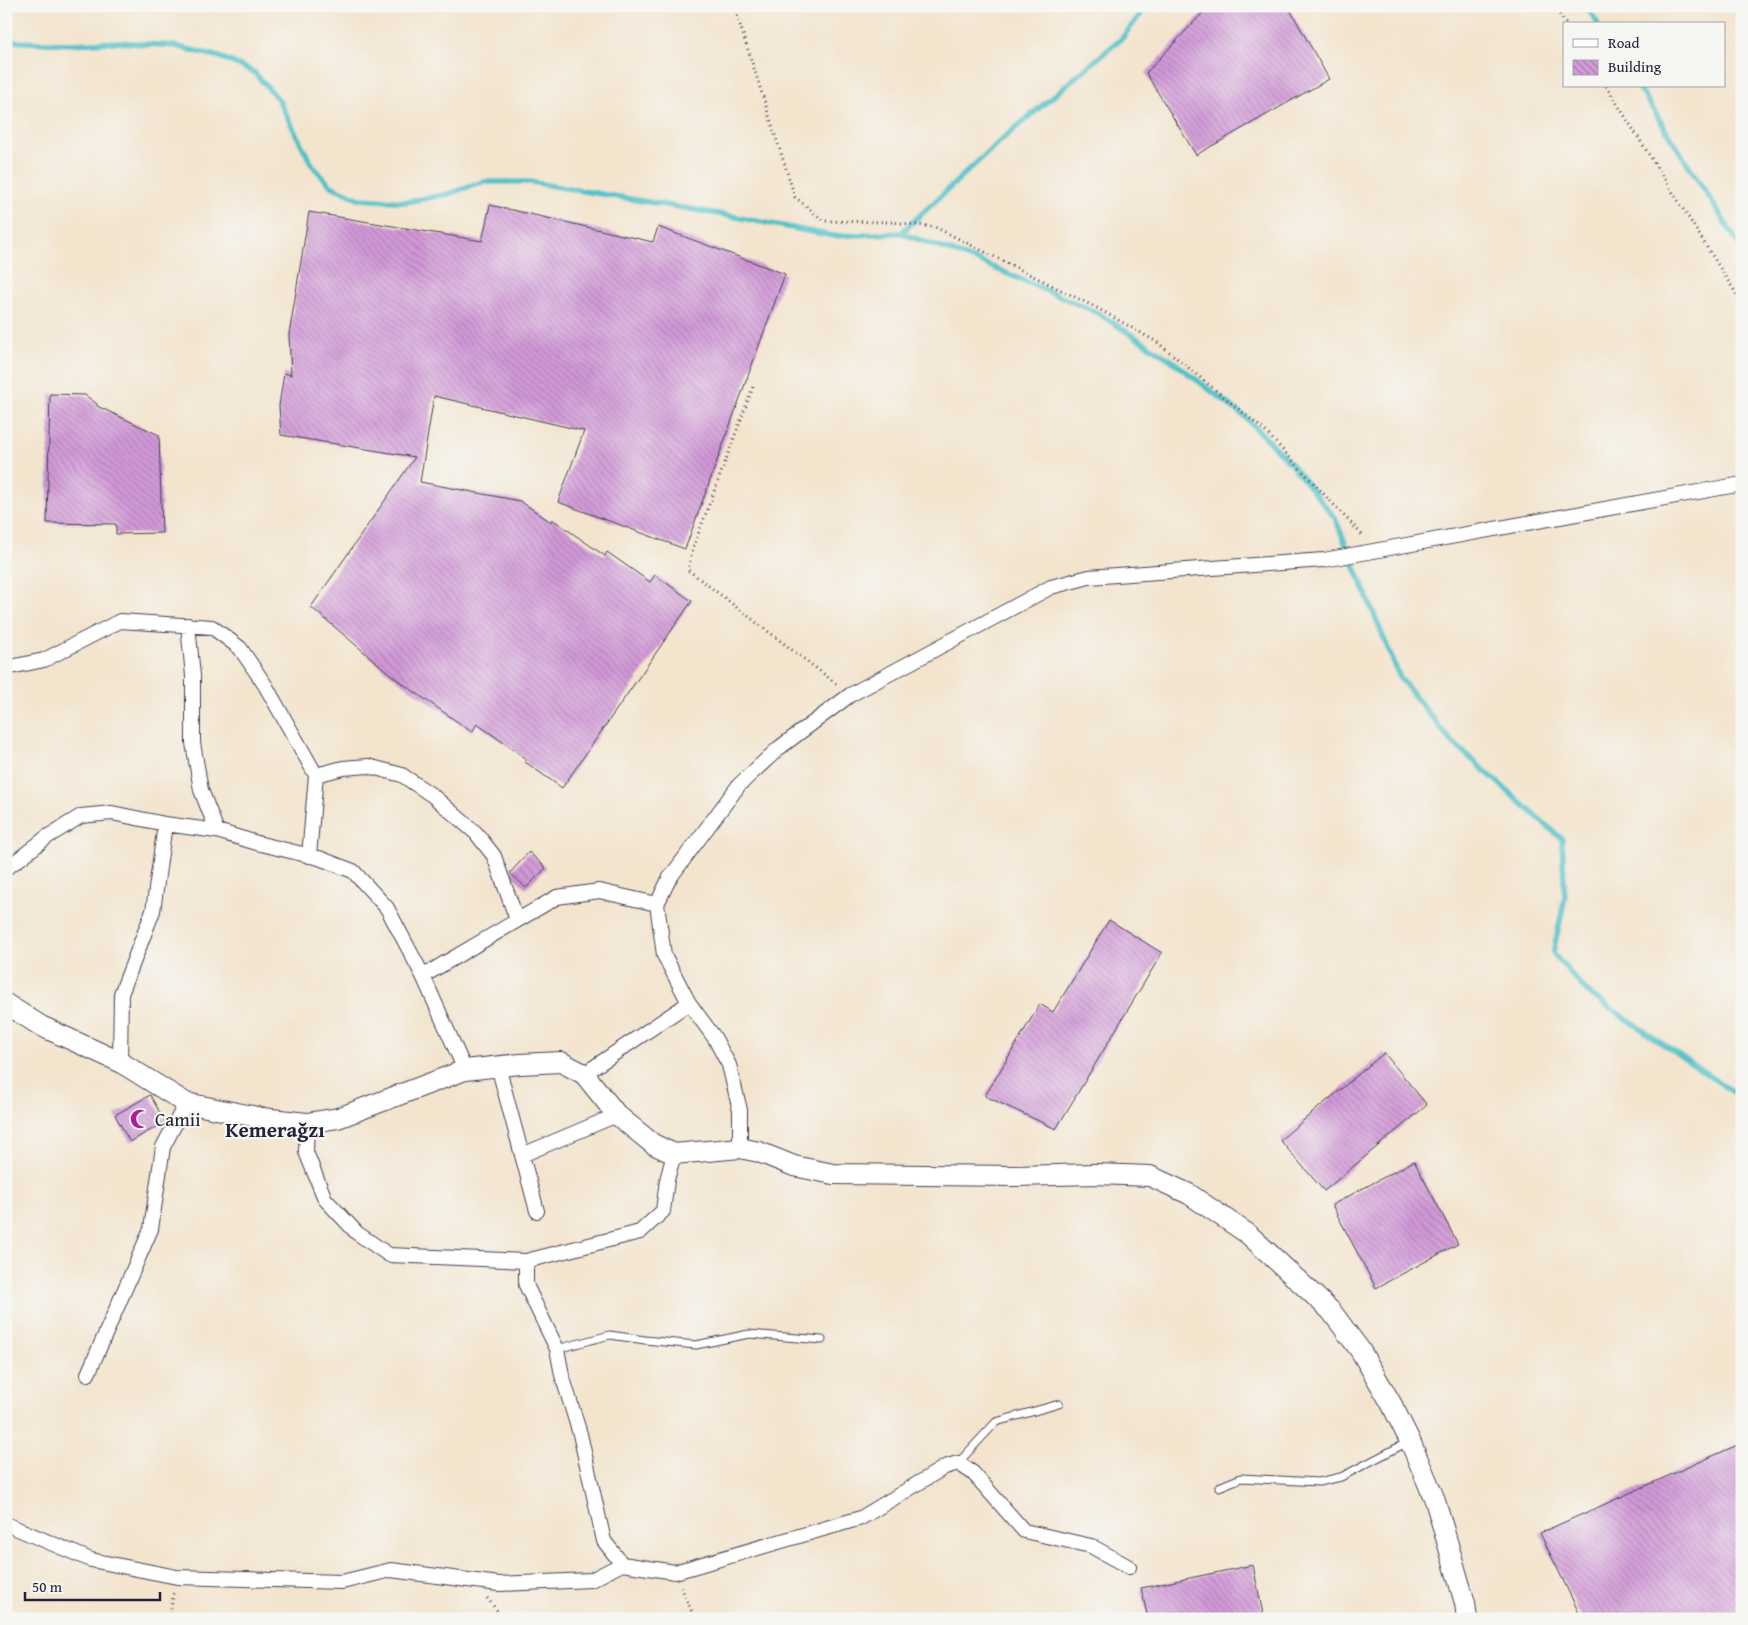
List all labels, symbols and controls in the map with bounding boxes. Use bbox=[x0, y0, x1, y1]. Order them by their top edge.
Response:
legend bbox=[1563, 22, 1726, 88]
text: Road bbox=[1608, 32, 1639, 53]
text: Building bbox=[1608, 56, 1662, 77]
place label: Camii bbox=[155, 1105, 201, 1133]
mosque icon: Camii bbox=[129, 1108, 151, 1130]
district label: Kemerağzı bbox=[225, 1114, 325, 1145]
scale bar bbox=[25, 1570, 160, 1602]
text: 50 m bbox=[32, 1576, 63, 1597]

